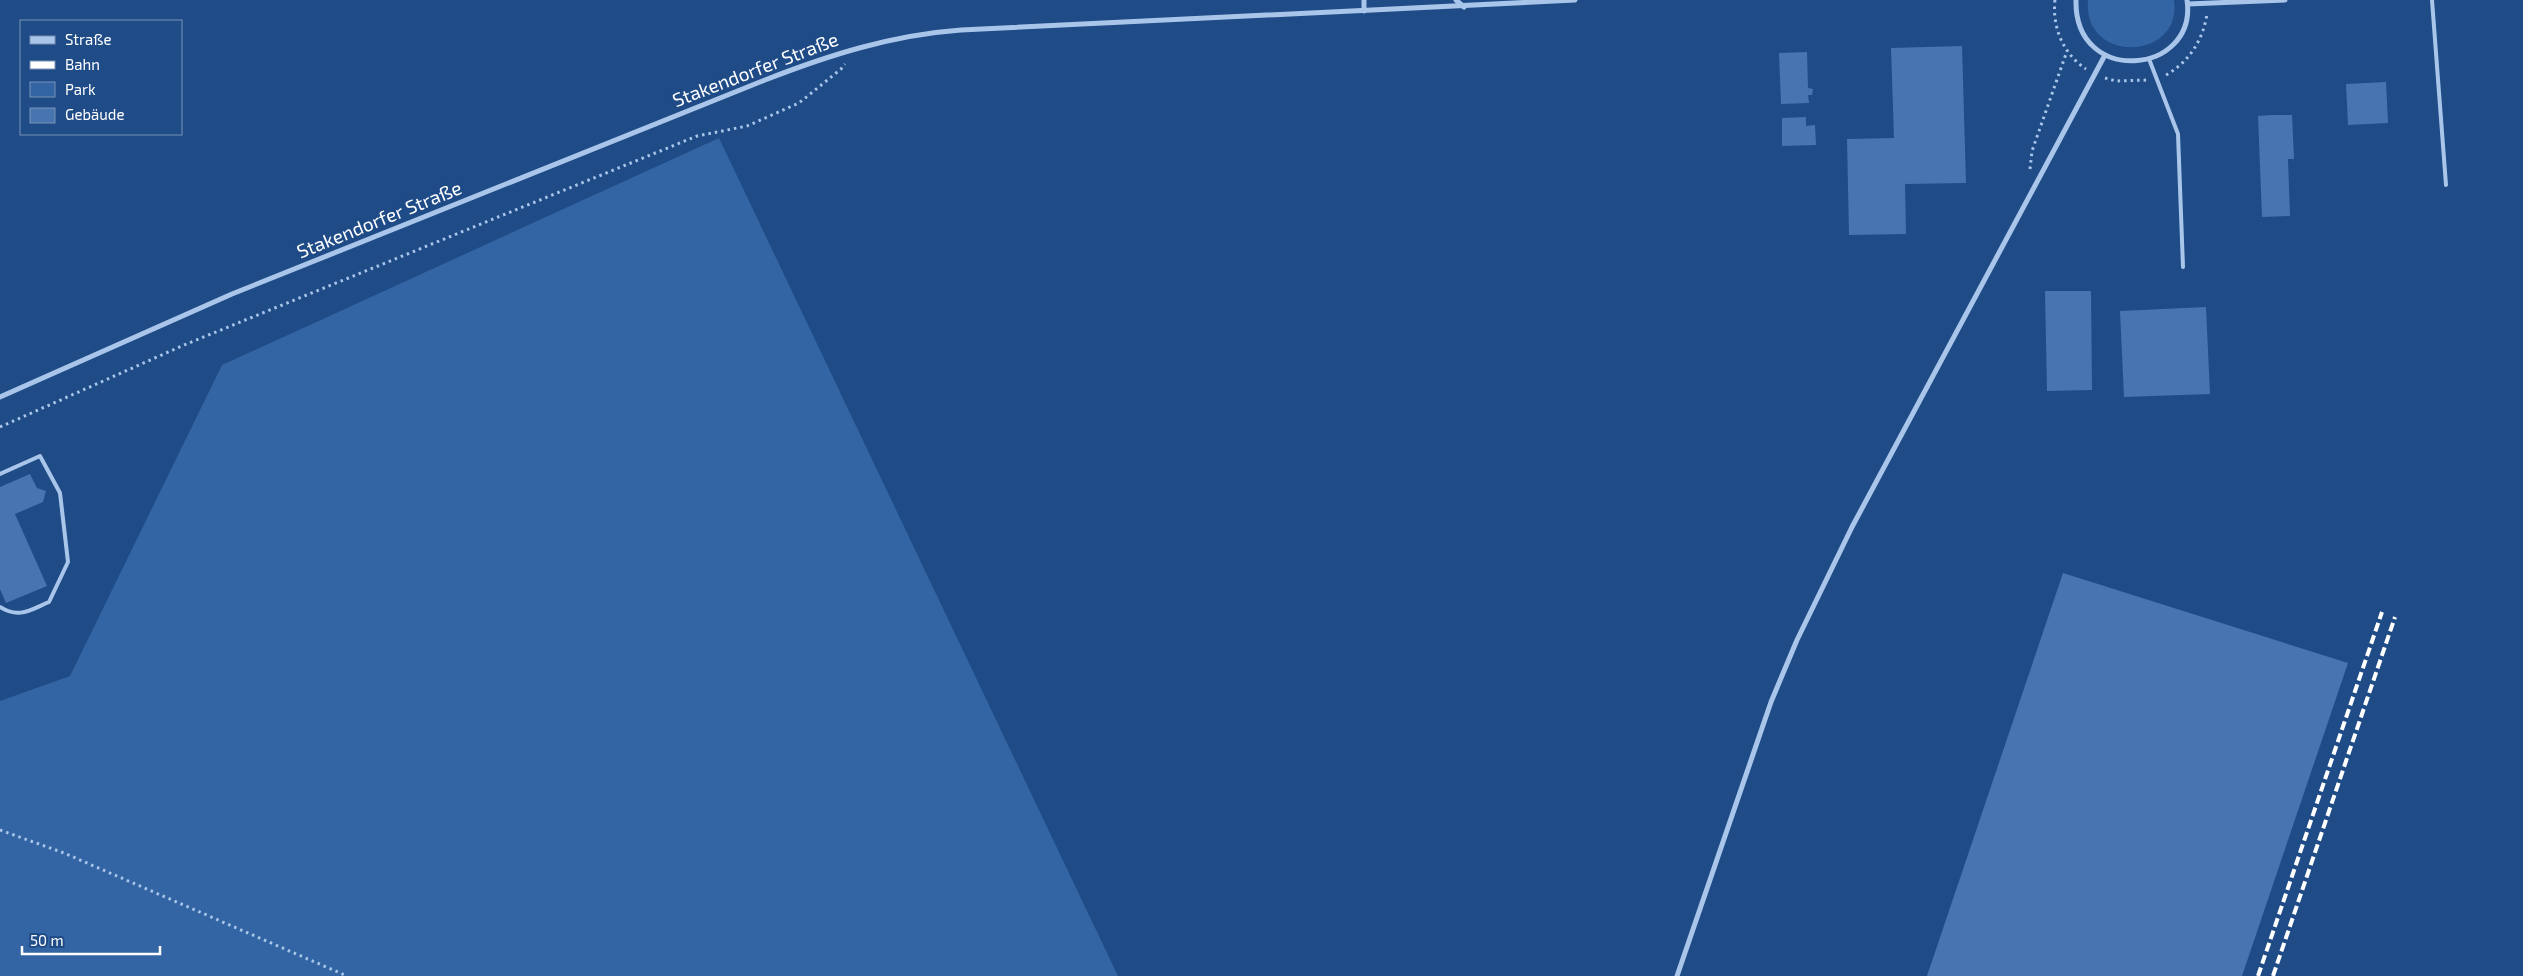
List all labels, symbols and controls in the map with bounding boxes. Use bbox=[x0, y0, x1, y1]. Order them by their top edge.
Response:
legend bbox=[20, 20, 182, 135]
street label: Stakendorfer Straße bbox=[669, 27, 841, 111]
text: Straße bbox=[65, 30, 111, 48]
text: Bahn bbox=[65, 55, 100, 73]
text: Park bbox=[65, 80, 96, 98]
text: Gebäude bbox=[65, 105, 124, 123]
street label: Stakendorfer Straße bbox=[293, 175, 465, 263]
scale bar bbox=[22, 924, 160, 956]
text: 50 m bbox=[30, 931, 64, 949]

